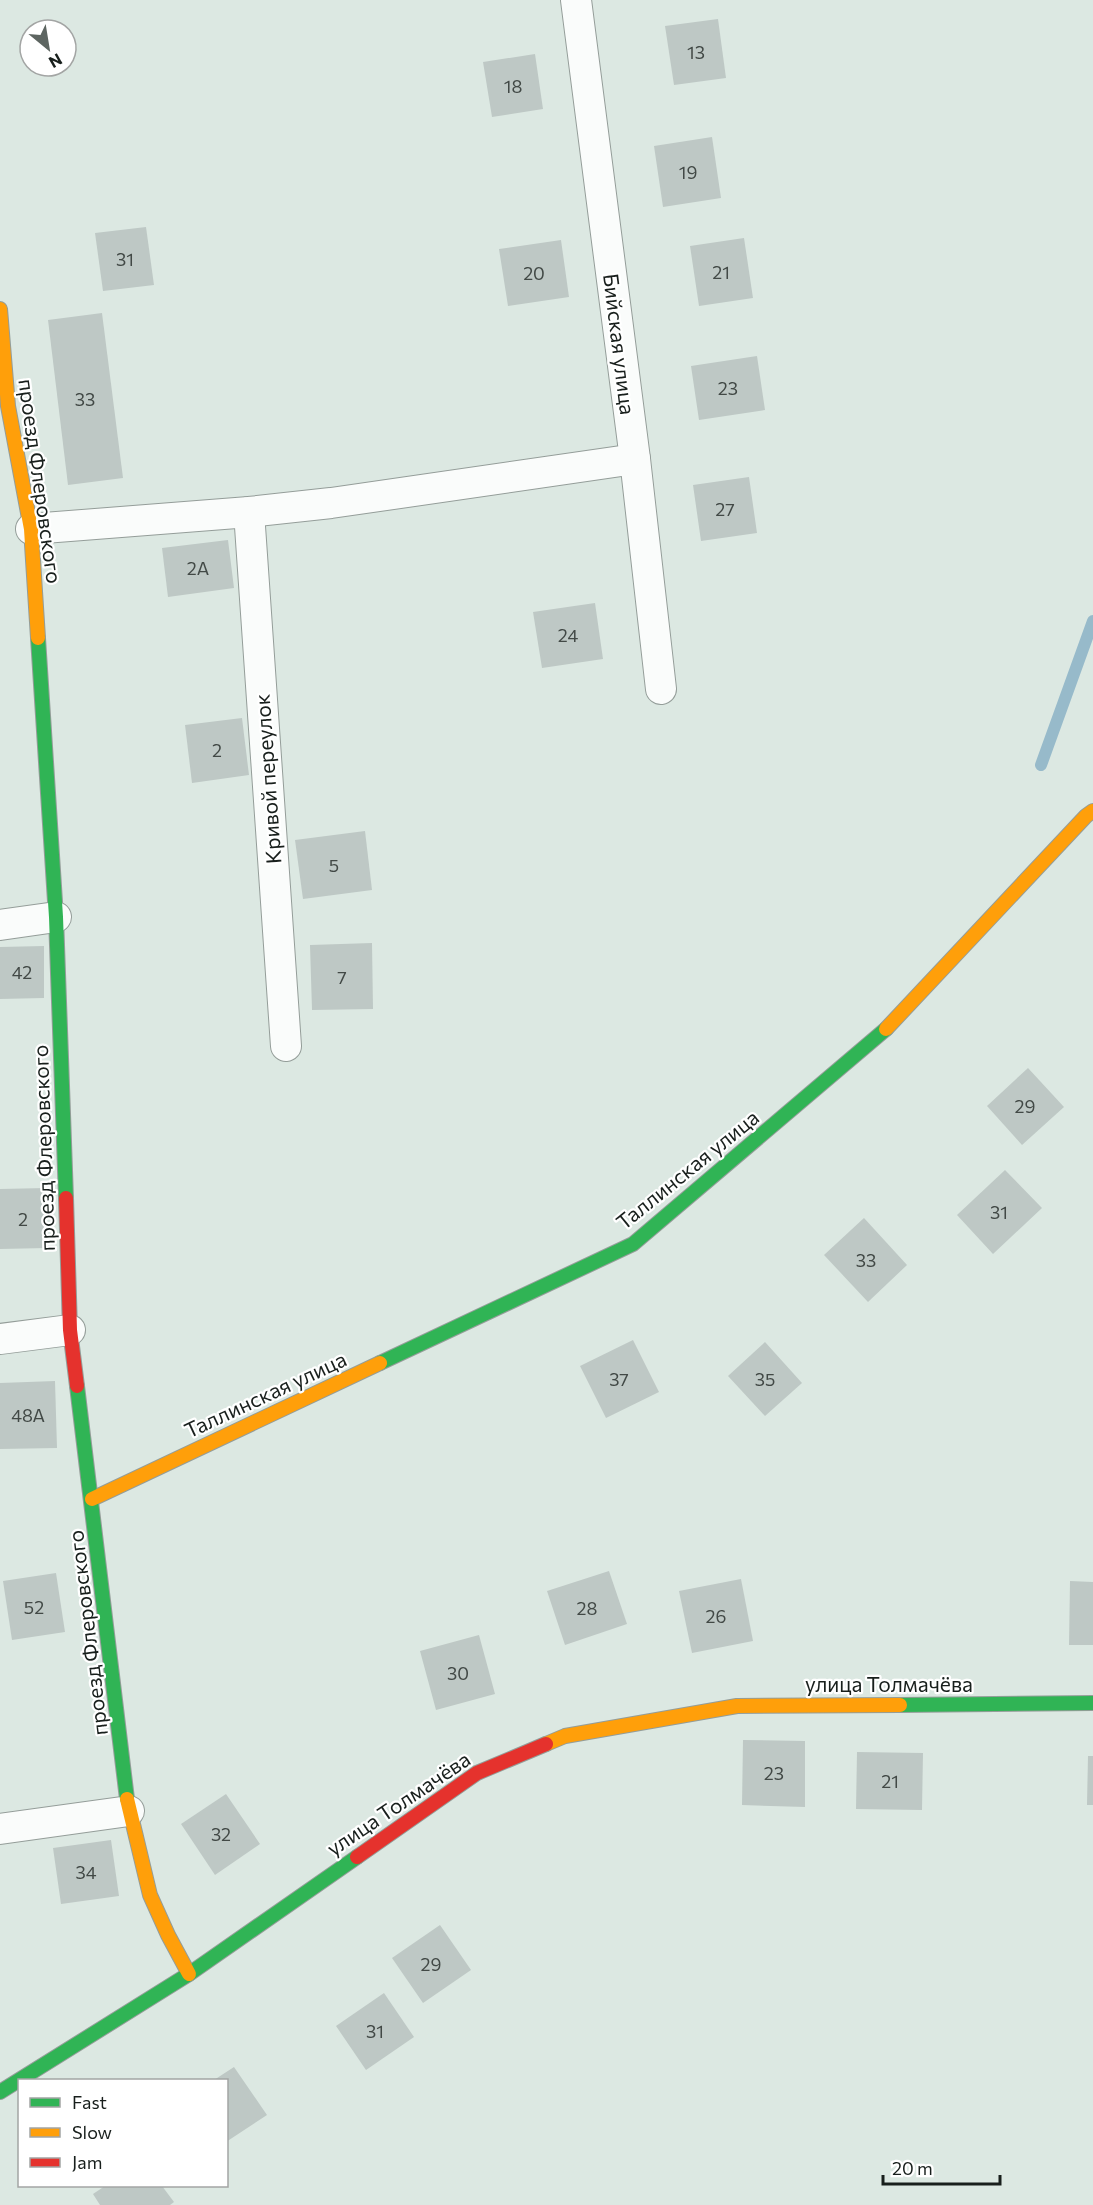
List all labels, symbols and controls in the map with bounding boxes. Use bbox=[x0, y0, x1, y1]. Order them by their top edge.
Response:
north arrow bbox=[18, 18, 78, 78]
house number: 13 bbox=[687, 41, 705, 63]
text: N bbox=[46, 50, 66, 73]
house number: 18 bbox=[504, 75, 522, 97]
house number: 19 bbox=[679, 161, 697, 183]
house number: 31 bbox=[116, 248, 134, 270]
house number: 21 bbox=[712, 261, 730, 283]
house number: 20 bbox=[523, 262, 545, 284]
street label: Бийская улица bbox=[599, 272, 641, 416]
street label: проезд Флеровского bbox=[14, 377, 68, 585]
house number: 23 bbox=[718, 377, 738, 399]
house number: 33 bbox=[75, 388, 95, 410]
house number: 27 bbox=[715, 498, 735, 520]
house number: 2А bbox=[187, 557, 209, 579]
house number: 24 bbox=[558, 624, 578, 646]
street label: Кривой переулок bbox=[249, 693, 285, 865]
house number: 2 bbox=[212, 739, 222, 761]
house number: 5 bbox=[329, 854, 339, 876]
house number: 42 bbox=[12, 961, 32, 983]
house number: 7 bbox=[337, 966, 347, 988]
street label: проезд Флеровского bbox=[27, 1044, 59, 1252]
house number: 29 bbox=[1015, 1095, 1035, 1117]
street label: Таллинская улица bbox=[611, 1104, 763, 1234]
house number: 31 bbox=[990, 1201, 1008, 1223]
house number: 2 bbox=[18, 1208, 28, 1230]
house number: 33 bbox=[856, 1249, 876, 1271]
street label: Таллинская улица bbox=[180, 1346, 350, 1442]
house number: 37 bbox=[609, 1368, 629, 1390]
house number: 35 bbox=[755, 1368, 775, 1390]
house number: 48А bbox=[11, 1404, 45, 1426]
street label: проезд Флеровского bbox=[62, 1529, 112, 1737]
house number: 52 bbox=[24, 1596, 44, 1618]
house number: 28 bbox=[577, 1597, 598, 1619]
house number: 26 bbox=[706, 1605, 726, 1627]
house number: 30 bbox=[447, 1662, 469, 1684]
street label: улица Толмачёва bbox=[805, 1671, 973, 1696]
street label: улица Толмачёва bbox=[321, 1746, 475, 1860]
house number: 23 bbox=[764, 1762, 784, 1784]
house number: 21 bbox=[881, 1770, 899, 1792]
house number: 32 bbox=[211, 1823, 231, 1845]
house number: 34 bbox=[75, 1861, 97, 1883]
house number: 29 bbox=[421, 1953, 441, 1975]
house number: 31 bbox=[366, 2020, 384, 2042]
legend bbox=[18, 2079, 228, 2187]
text: Fast bbox=[72, 2091, 107, 2113]
text: Slow bbox=[72, 2121, 112, 2143]
scale bar bbox=[883, 2148, 1000, 2186]
text: Jam bbox=[72, 2151, 102, 2173]
text: 20 m bbox=[892, 2157, 933, 2179]

